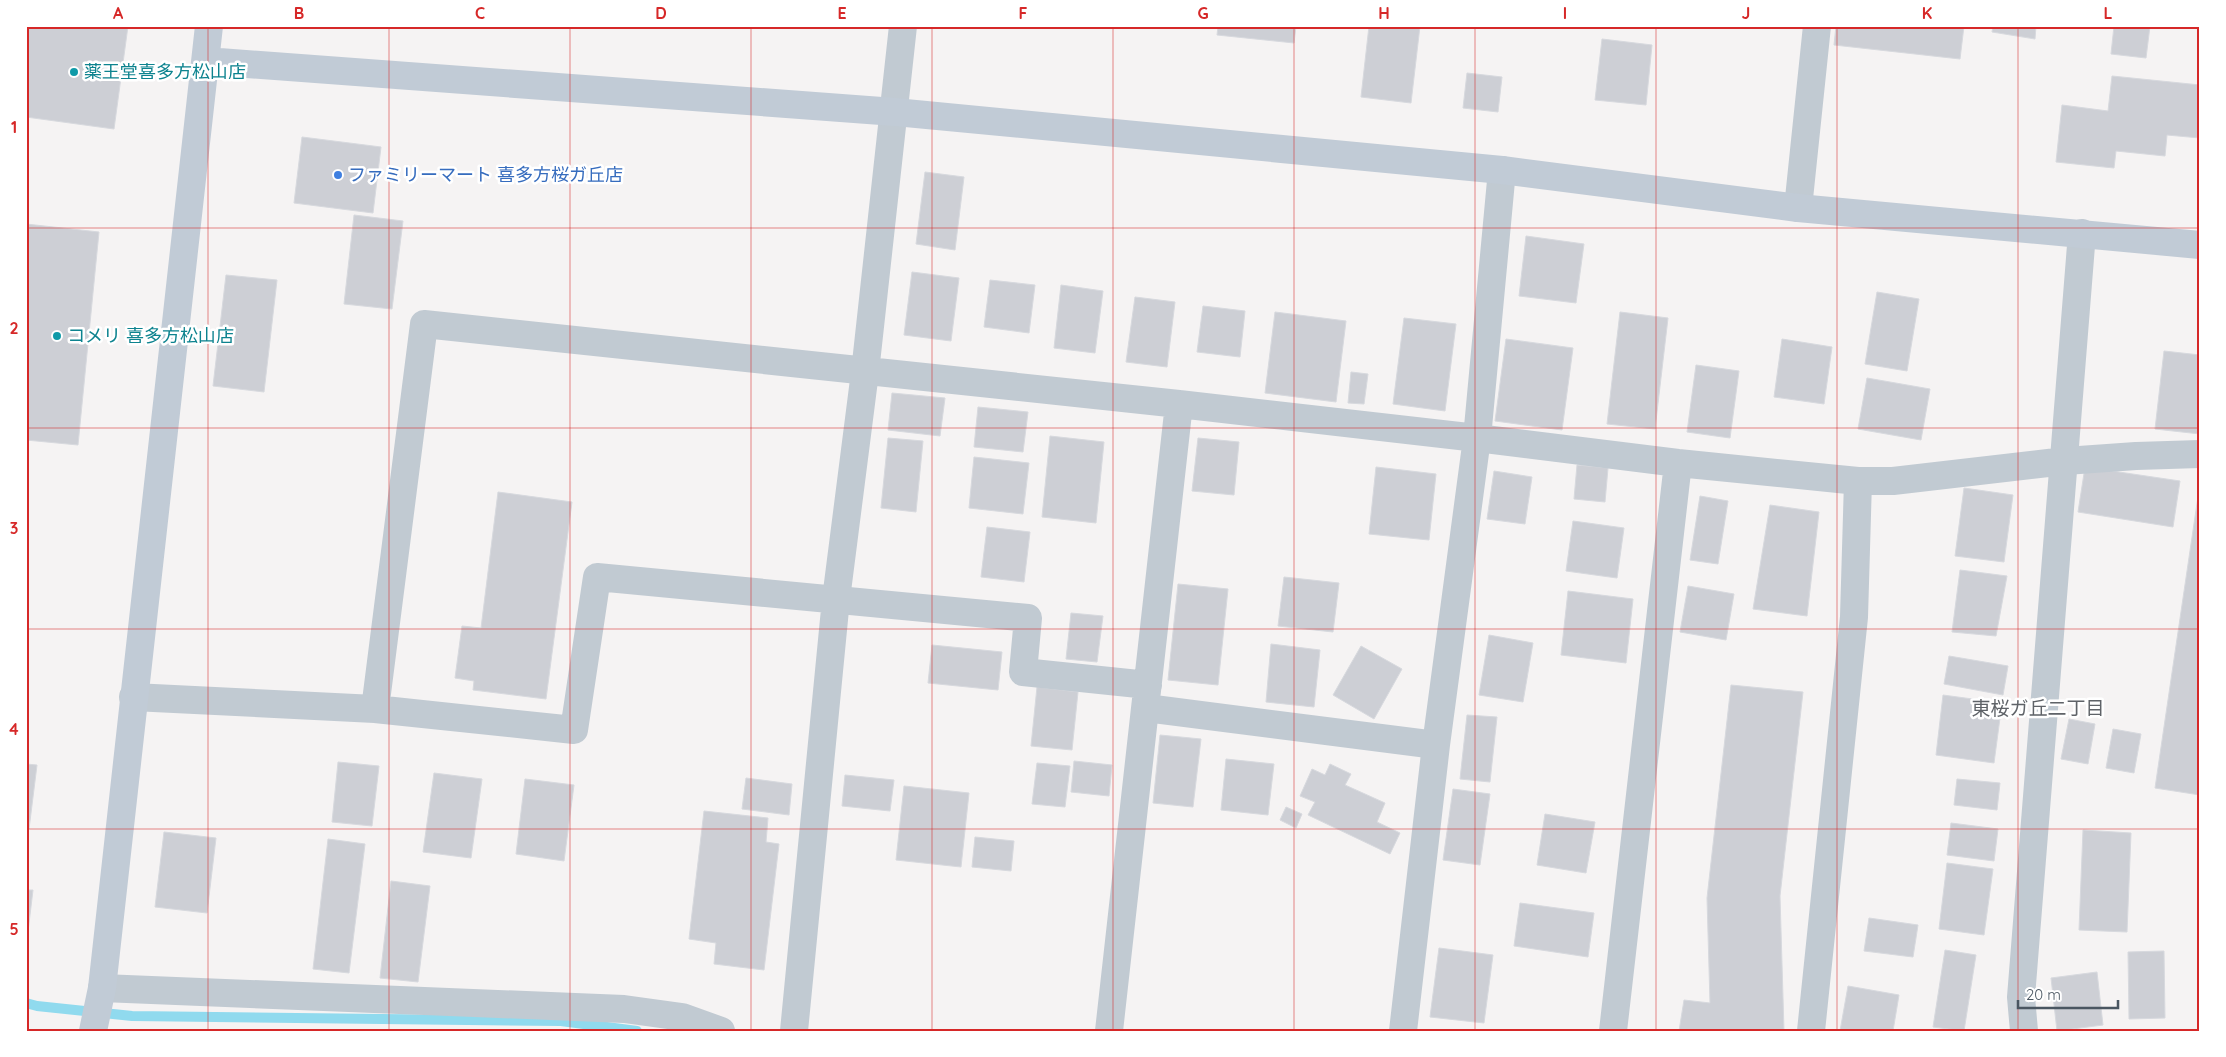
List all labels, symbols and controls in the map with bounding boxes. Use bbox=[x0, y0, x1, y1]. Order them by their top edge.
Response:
text: A bbox=[113, 3, 124, 23]
text: B bbox=[294, 3, 304, 23]
text: C bbox=[475, 3, 485, 23]
text: D bbox=[655, 3, 667, 23]
text: E bbox=[837, 3, 847, 23]
text: F bbox=[1019, 3, 1028, 23]
text: G bbox=[1197, 3, 1209, 23]
text: H bbox=[1378, 3, 1390, 23]
text: I bbox=[1563, 3, 1567, 23]
text: J bbox=[1742, 3, 1750, 23]
text: K bbox=[1922, 3, 1932, 23]
text: L bbox=[2104, 3, 2113, 23]
place label: 薬王堂喜多方松山店 bbox=[84, 60, 246, 83]
marker: 薬王堂喜多方松山店 bbox=[68, 66, 80, 78]
text: 1 bbox=[11, 117, 17, 137]
place label: ファミリーマート 喜多方桜ガ丘店 bbox=[348, 163, 623, 186]
marker: ファミリーマート 喜多方桜ガ丘店 bbox=[332, 169, 344, 181]
text: 2 bbox=[9, 318, 19, 338]
place label: コメリ 喜多方松山店 bbox=[67, 324, 234, 347]
marker: コメリ 喜多方松山店 bbox=[51, 330, 63, 342]
text: 3 bbox=[10, 518, 18, 538]
district label: 東桜ガ丘二丁目 bbox=[1971, 696, 2105, 720]
text: 4 bbox=[9, 719, 19, 739]
text: 5 bbox=[9, 919, 19, 939]
scale bar bbox=[2018, 977, 2118, 1009]
text: 20 m bbox=[2026, 985, 2061, 1004]

